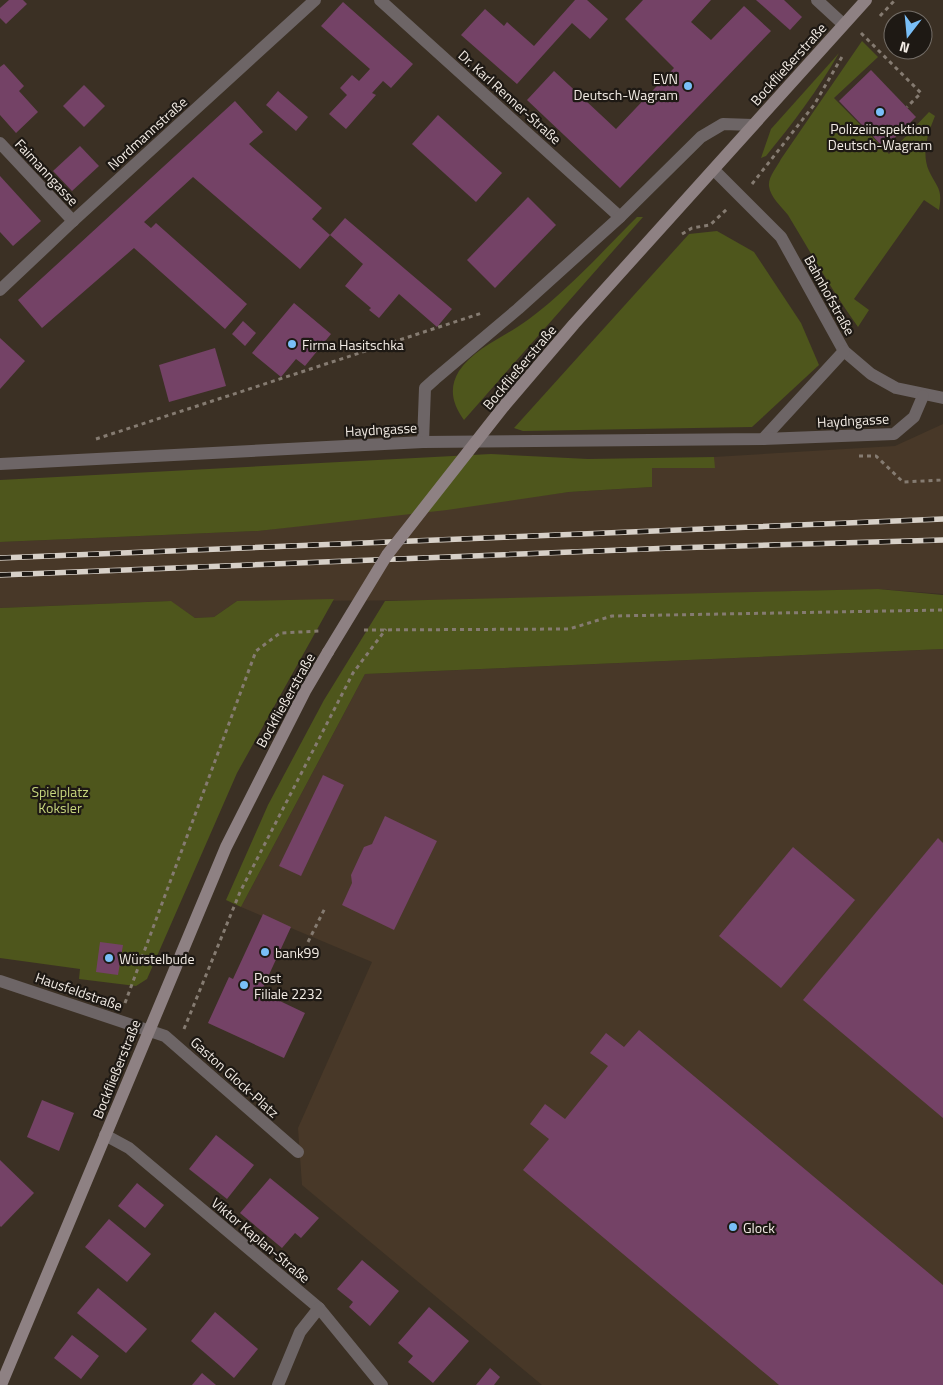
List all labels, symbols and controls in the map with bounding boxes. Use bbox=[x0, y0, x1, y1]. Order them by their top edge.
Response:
north arrow bbox=[883, 10, 933, 60]
street label: Bockfließerstraße bbox=[745, 18, 831, 110]
text: N bbox=[897, 37, 912, 59]
street label: Dr. Karl Renner-Straße bbox=[454, 45, 566, 149]
place label: EVN Deutsch-Wagram bbox=[574, 68, 678, 105]
marker: EVN Deutsch-Wagram bbox=[682, 80, 694, 92]
street label: Nordmannstraße bbox=[102, 91, 192, 175]
marker: Polizeiinspektion Deutsch-Wagram bbox=[874, 106, 886, 118]
place label: Polizeiinspektion Deutsch-Wagram bbox=[828, 118, 932, 155]
street label: Faimanngasse bbox=[10, 134, 84, 210]
street label: Bahnhofstraße bbox=[799, 251, 861, 339]
street label: Bockfließerstraße bbox=[477, 320, 561, 414]
place label: Firma Hasitschka bbox=[302, 334, 404, 355]
marker: Firma Hasitschka bbox=[286, 338, 298, 350]
street label: Haydngasse bbox=[816, 408, 890, 432]
street label: Haydngasse bbox=[344, 417, 418, 441]
street label: Bockfließerstraße bbox=[250, 649, 320, 751]
park label: Spielplatz Koksler bbox=[31, 781, 89, 818]
place label: bank99 bbox=[275, 942, 319, 963]
marker: bank99 bbox=[259, 946, 271, 958]
place label: Würstelbude bbox=[119, 948, 195, 969]
marker: Würstelbude bbox=[103, 952, 115, 964]
street label: Hausfeldstraße bbox=[33, 966, 125, 1016]
place label: Post Filiale 2232 bbox=[254, 967, 323, 1004]
marker: Post Filiale 2232 bbox=[238, 979, 250, 991]
street label: Bockfließerstraße bbox=[87, 1016, 145, 1122]
street label: Gaston Glock-Platz bbox=[186, 1032, 284, 1122]
street label: Viktor Kaplan-Straße bbox=[207, 1192, 315, 1288]
place label: Glock bbox=[743, 1217, 775, 1238]
marker: Glock bbox=[727, 1221, 739, 1233]

